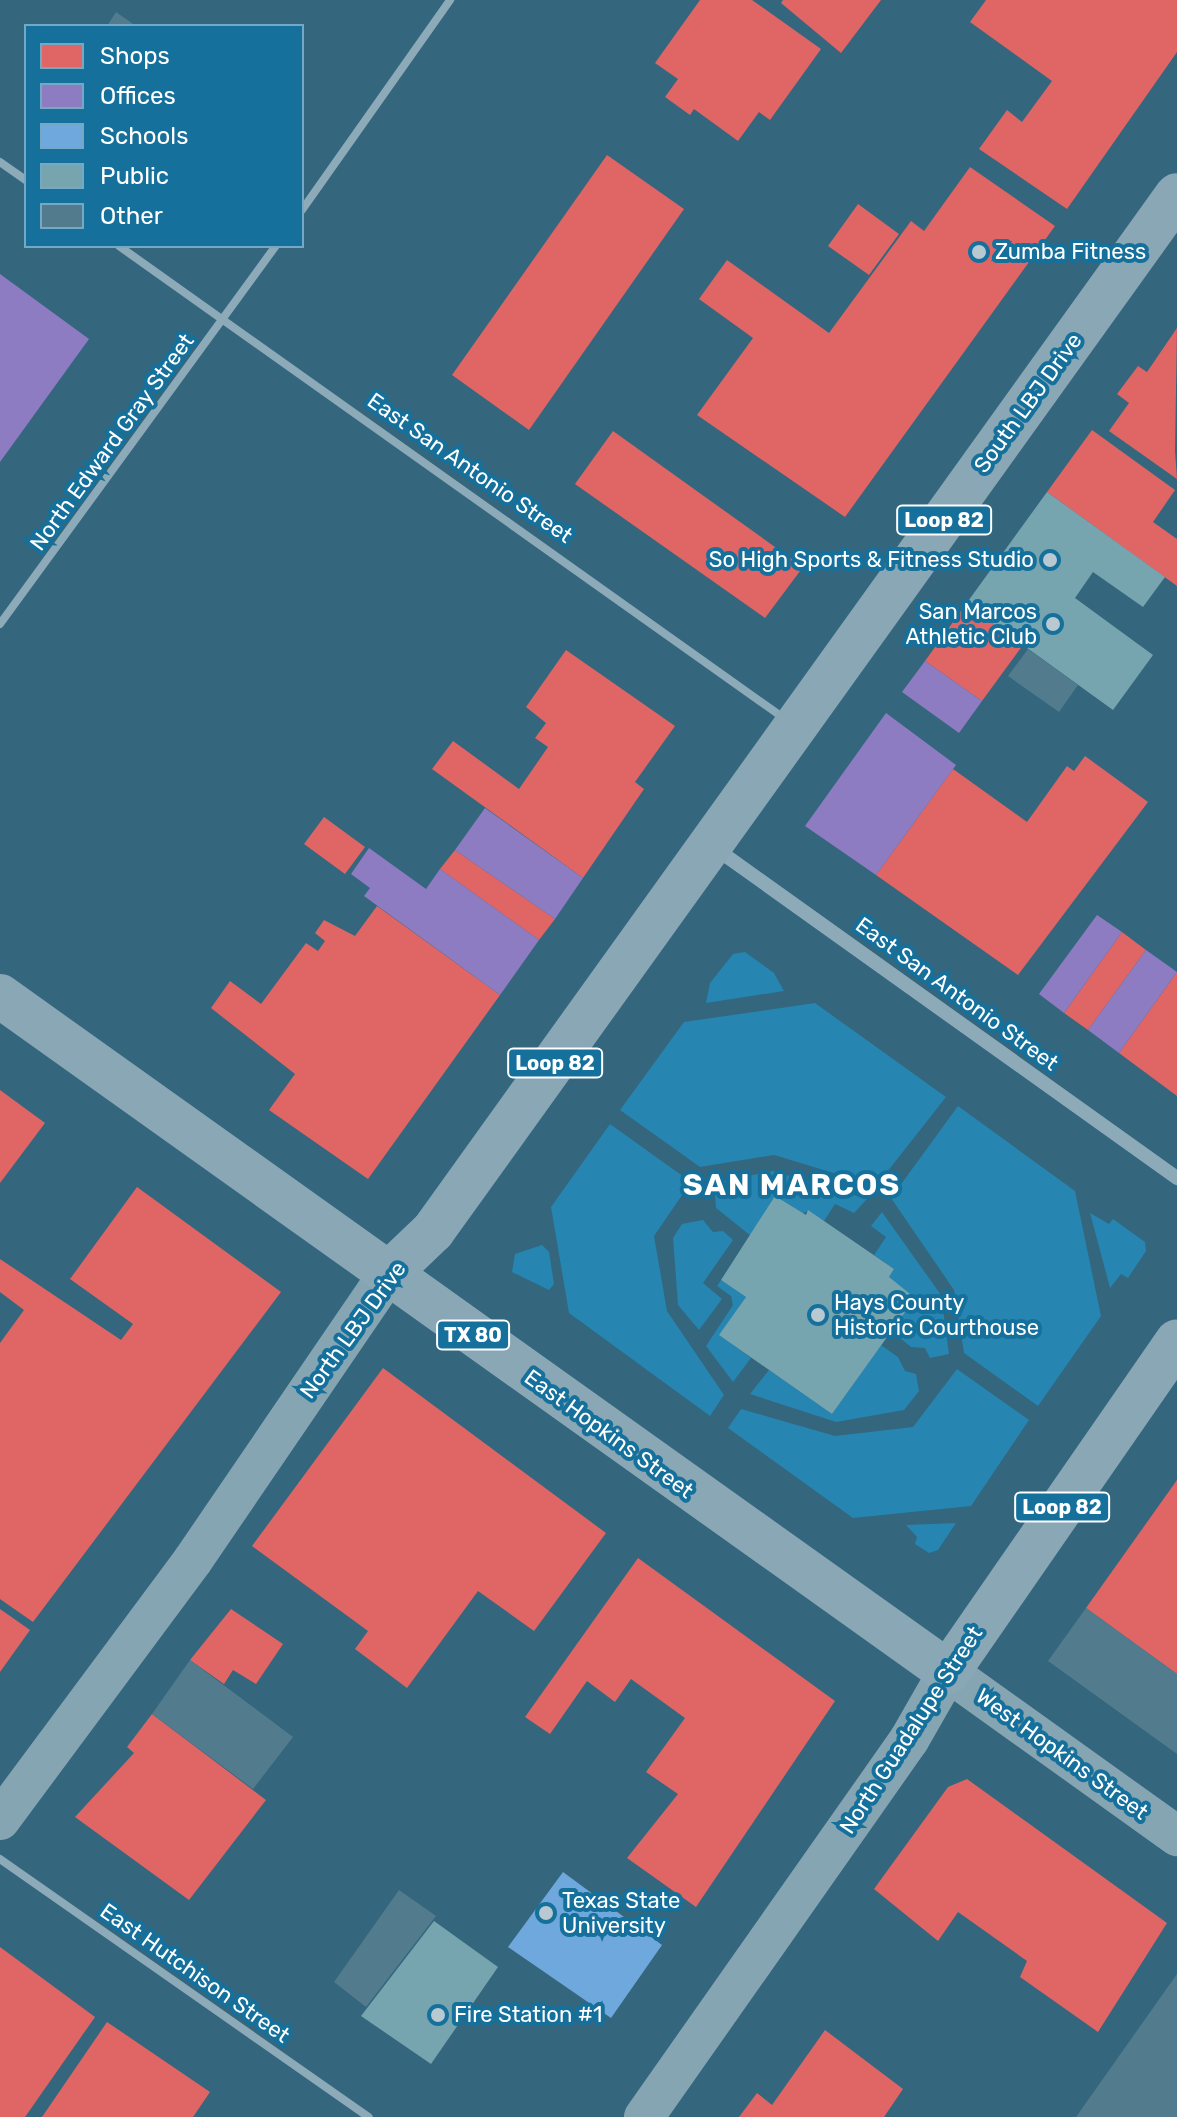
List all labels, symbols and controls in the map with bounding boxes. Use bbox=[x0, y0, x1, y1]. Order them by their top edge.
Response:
legend bbox=[24, 24, 304, 248]
text: Shops bbox=[100, 42, 170, 70]
text: Offices bbox=[100, 82, 176, 110]
text: Schools bbox=[100, 122, 188, 150]
text: Public bbox=[100, 162, 169, 190]
text: Other bbox=[100, 202, 163, 230]
place label: Zumba Fitness bbox=[995, 239, 1146, 265]
marker: Zumba Fitness bbox=[970, 243, 988, 261]
street label: North Edward Gray Street bbox=[24, 328, 200, 556]
street label: South LBJ Drive bbox=[968, 328, 1088, 478]
street label: East San Antonio Street bbox=[362, 387, 578, 549]
road number: Loop 82 bbox=[896, 504, 992, 536]
place label: So High Sports & Fitness Studio bbox=[709, 547, 1034, 573]
marker: So High Sports & Fitness Studio bbox=[1041, 551, 1059, 569]
place label: San Marcos Athletic Club bbox=[905, 598, 1037, 650]
marker: San Marcos Athletic Club bbox=[1044, 615, 1062, 633]
street label: East San Antonio Street bbox=[850, 911, 1064, 1077]
road number: Loop 82 bbox=[507, 1047, 603, 1079]
district label: SAN MARCOS bbox=[683, 1167, 901, 1203]
street label: North LBJ Drive bbox=[294, 1256, 412, 1404]
place label: Hays County Historic Courthouse bbox=[834, 1289, 1039, 1340]
marker: Hays County Historic Courthouse bbox=[809, 1306, 827, 1324]
road number: TX 80 bbox=[435, 1319, 511, 1351]
street label: East Hopkins Street bbox=[519, 1364, 699, 1504]
road number: Loop 82 bbox=[1014, 1491, 1110, 1523]
street label: North Guadalupe Street bbox=[834, 1621, 988, 1839]
street label: West Hopkins Street bbox=[971, 1683, 1153, 1825]
place label: Texas State University bbox=[562, 1887, 680, 1938]
street label: East Hutchison Street bbox=[95, 1898, 295, 2048]
marker: Texas State University bbox=[537, 1904, 555, 1922]
place label: Fire Station #1 bbox=[454, 2002, 602, 2028]
marker: Fire Station #1 bbox=[429, 2006, 447, 2024]

